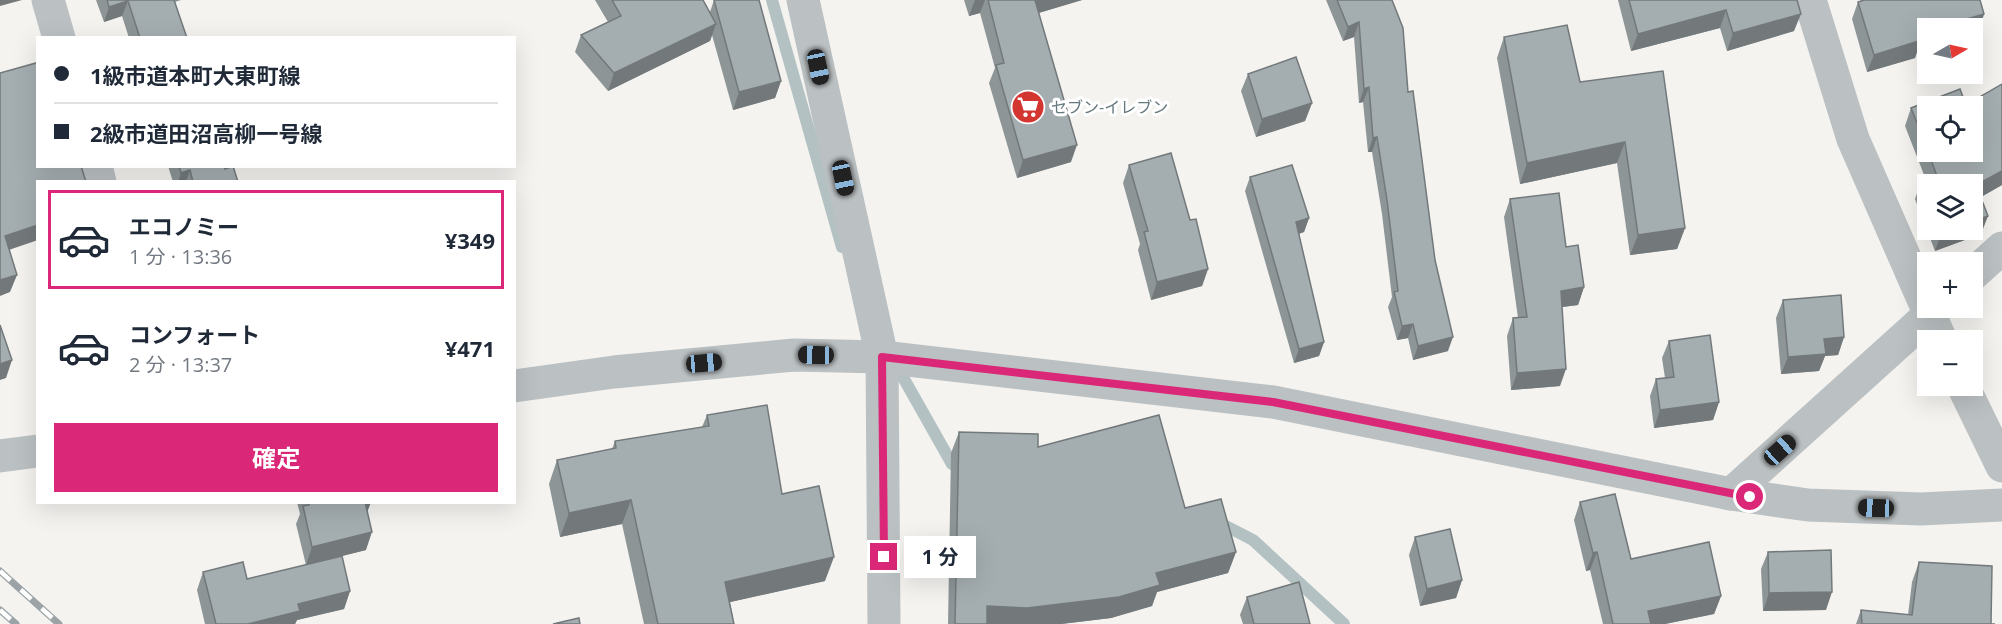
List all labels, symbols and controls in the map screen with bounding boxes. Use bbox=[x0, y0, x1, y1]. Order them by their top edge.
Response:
north arrow bbox=[1917, 18, 1983, 84]
map controls bbox=[1917, 18, 1983, 396]
car bbox=[805, 48, 831, 86]
text: 1級市道本町大東町線 bbox=[90, 60, 301, 90]
supermarket icon: セブン-イレブン bbox=[1010, 89, 1046, 125]
place label: セブン-イレブン bbox=[1051, 96, 1168, 118]
button: locate bbox=[1917, 96, 1983, 162]
text: 2級市道田沼高柳一号線 bbox=[90, 118, 323, 148]
car bbox=[830, 159, 856, 197]
button: layers bbox=[1917, 174, 1983, 240]
text: エコノミー bbox=[129, 211, 239, 241]
icon: car bbox=[57, 213, 111, 267]
text: ¥349 bbox=[445, 225, 495, 255]
text: 1 分 · 13:36 bbox=[129, 243, 232, 270]
button: + bbox=[1917, 252, 1983, 318]
text: コンフォート bbox=[129, 319, 260, 349]
icon: car bbox=[57, 321, 111, 375]
button: − bbox=[1917, 330, 1983, 396]
text: ¥471 bbox=[445, 333, 495, 363]
car bbox=[798, 346, 834, 364]
text: 2 分 · 13:37 bbox=[129, 351, 232, 378]
car bbox=[685, 352, 723, 374]
button: 確定 bbox=[54, 423, 498, 492]
car bbox=[1761, 431, 1799, 469]
route start bbox=[1736, 483, 1763, 510]
car bbox=[1858, 498, 1894, 518]
callout: 1 分 bbox=[905, 536, 977, 578]
route end bbox=[870, 543, 897, 570]
text: 1 分 bbox=[922, 543, 958, 570]

